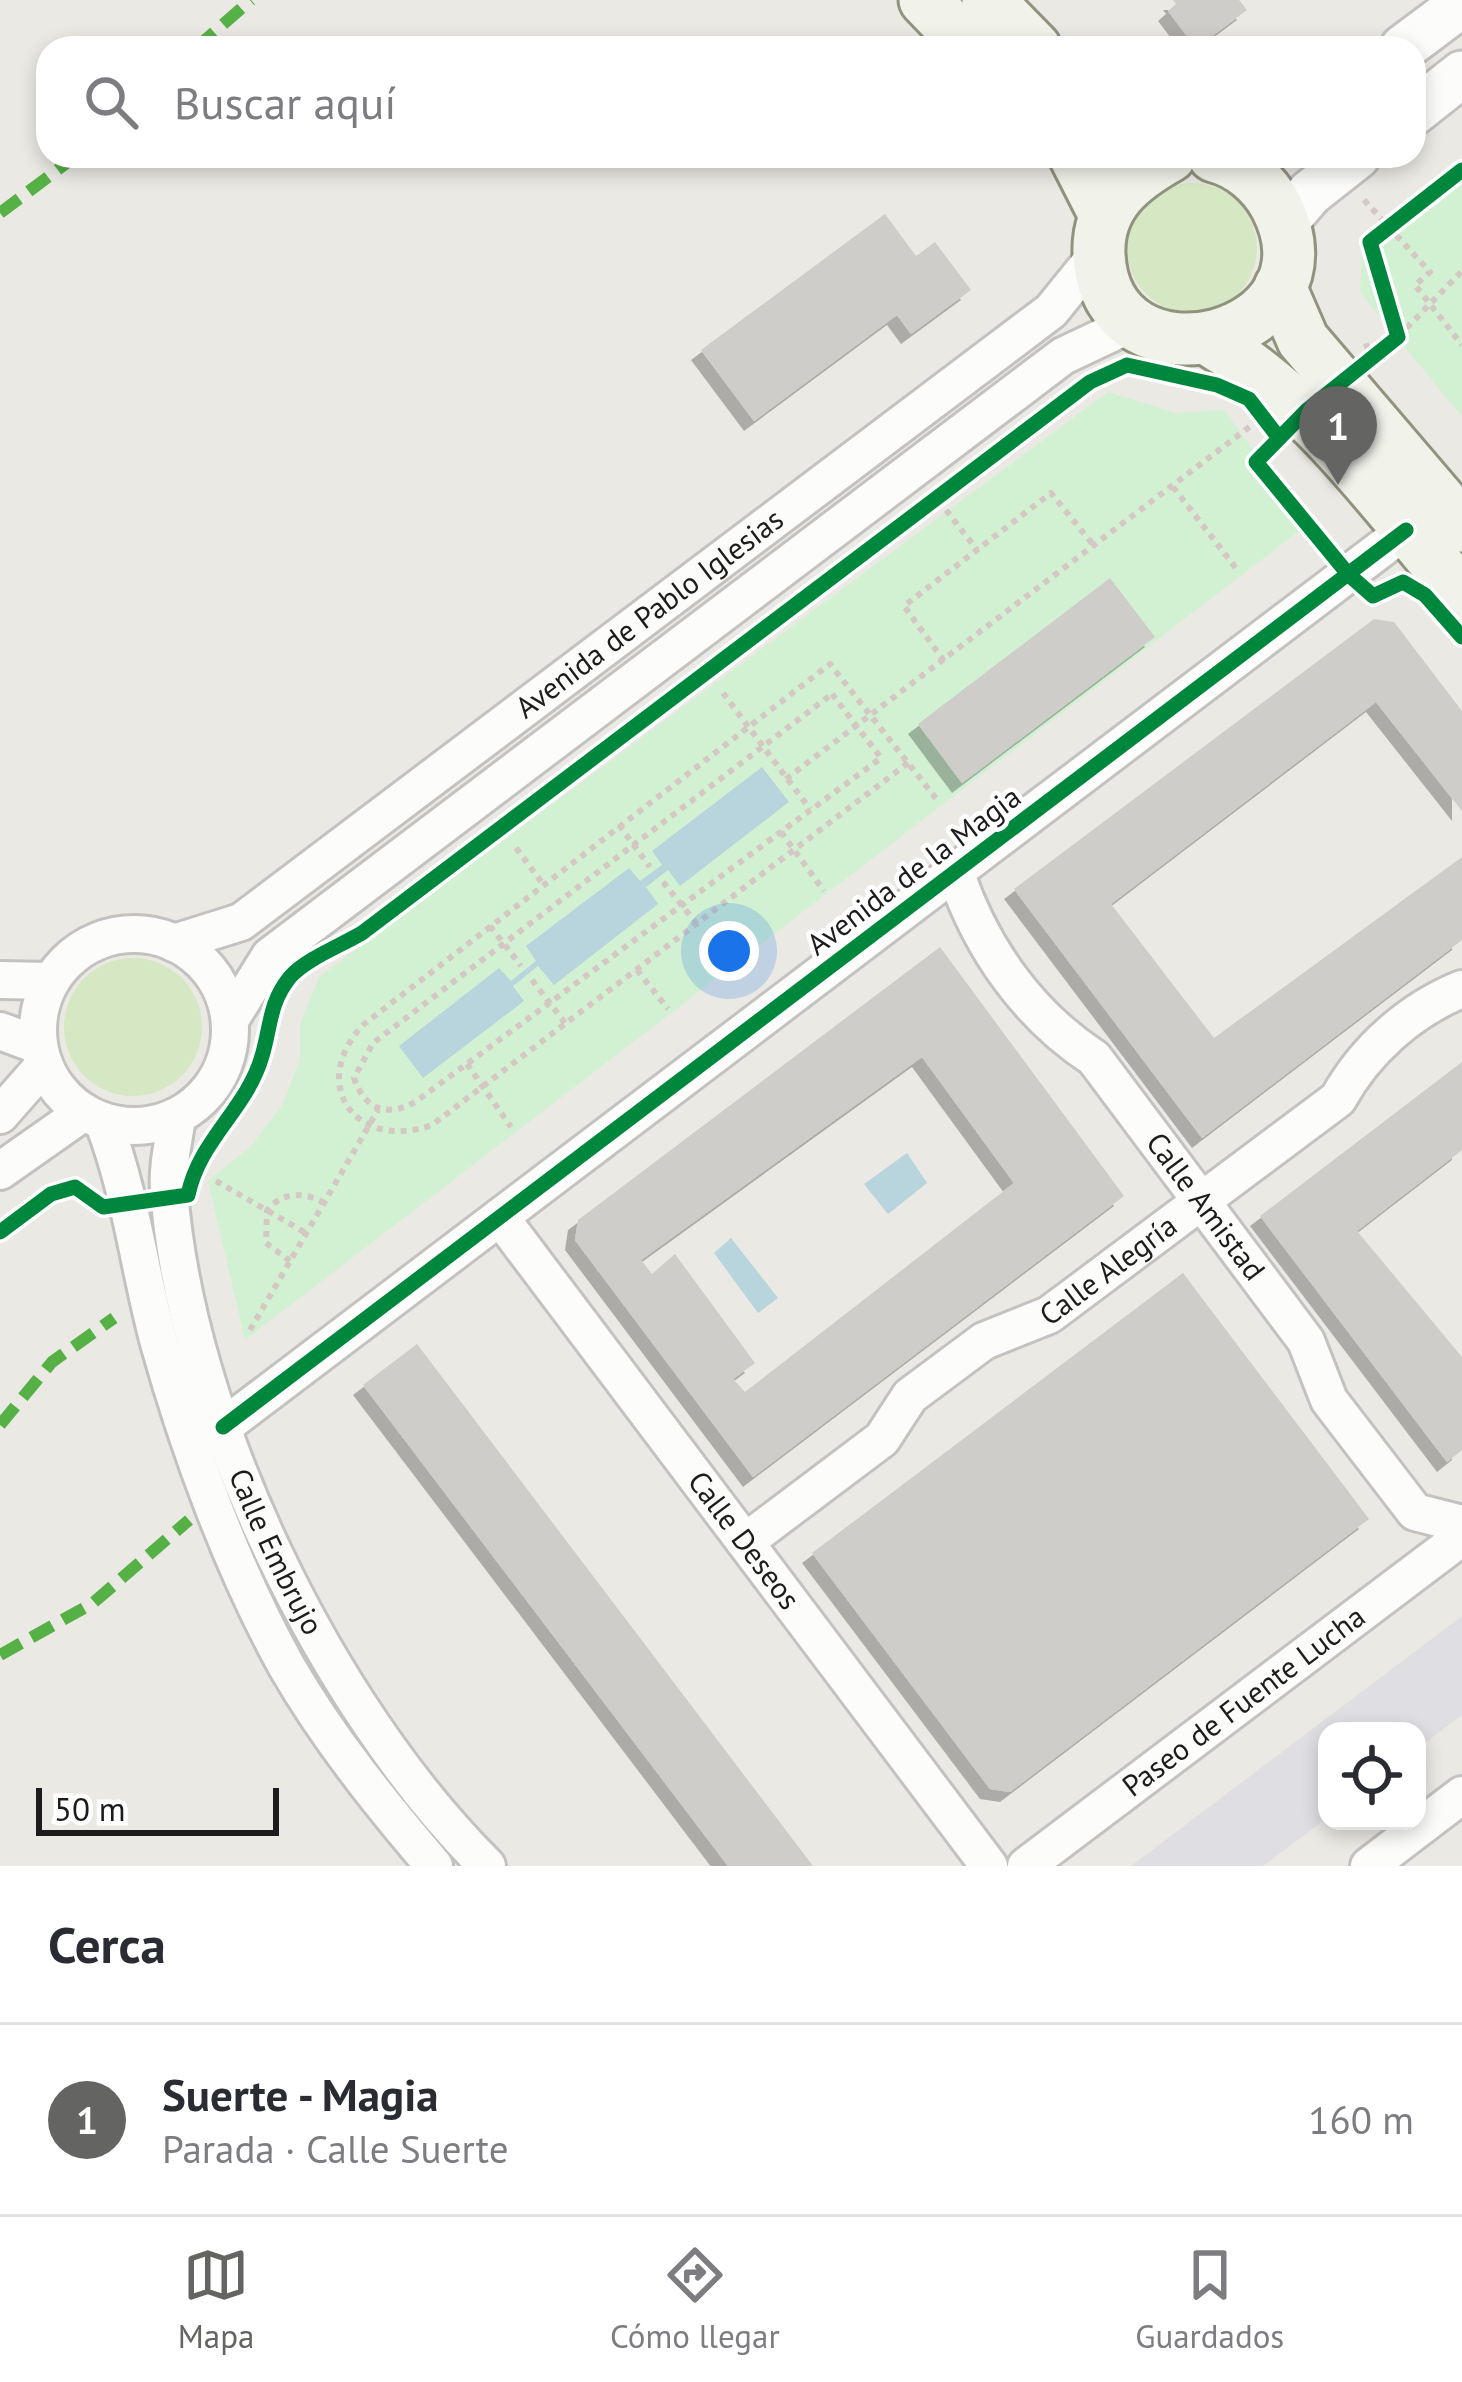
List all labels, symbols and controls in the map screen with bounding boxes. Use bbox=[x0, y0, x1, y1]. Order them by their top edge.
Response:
search box bbox=[36, 36, 1426, 168]
icon: search bbox=[78, 69, 144, 135]
text: Buscar aquí bbox=[174, 73, 396, 131]
pin: 1 bbox=[1299, 386, 1377, 485]
street label: Avenida de Pablo Iglesias bbox=[507, 499, 790, 726]
street label: Avenida de la Magia bbox=[798, 777, 1028, 963]
your location bbox=[699, 921, 759, 981]
street label: Calle Amistad bbox=[1138, 1124, 1275, 1288]
street label: Calle Alegría bbox=[1031, 1205, 1184, 1334]
street label: Calle Embrujo bbox=[221, 1462, 333, 1641]
street label: Calle Deseos bbox=[680, 1463, 810, 1617]
street label: Paseo de Fuente Lucha bbox=[1114, 1596, 1372, 1805]
map controls bbox=[1318, 1722, 1426, 1830]
button: locate bbox=[1318, 1722, 1426, 1830]
scale bar bbox=[36, 1782, 279, 1835]
text: 50 m bbox=[54, 1787, 126, 1830]
text: Cerca bbox=[48, 1911, 166, 1977]
text: Suerte - Magia bbox=[162, 2065, 439, 2123]
text: 1 bbox=[76, 2094, 98, 2145]
text: 160 m bbox=[1308, 2094, 1414, 2145]
text: Parada · Calle Suerte bbox=[162, 2123, 508, 2174]
tab: Mapa bbox=[178, 2242, 254, 2357]
tab: Cómo llegar bbox=[610, 2242, 780, 2357]
tab: Guardados bbox=[1135, 2242, 1284, 2357]

